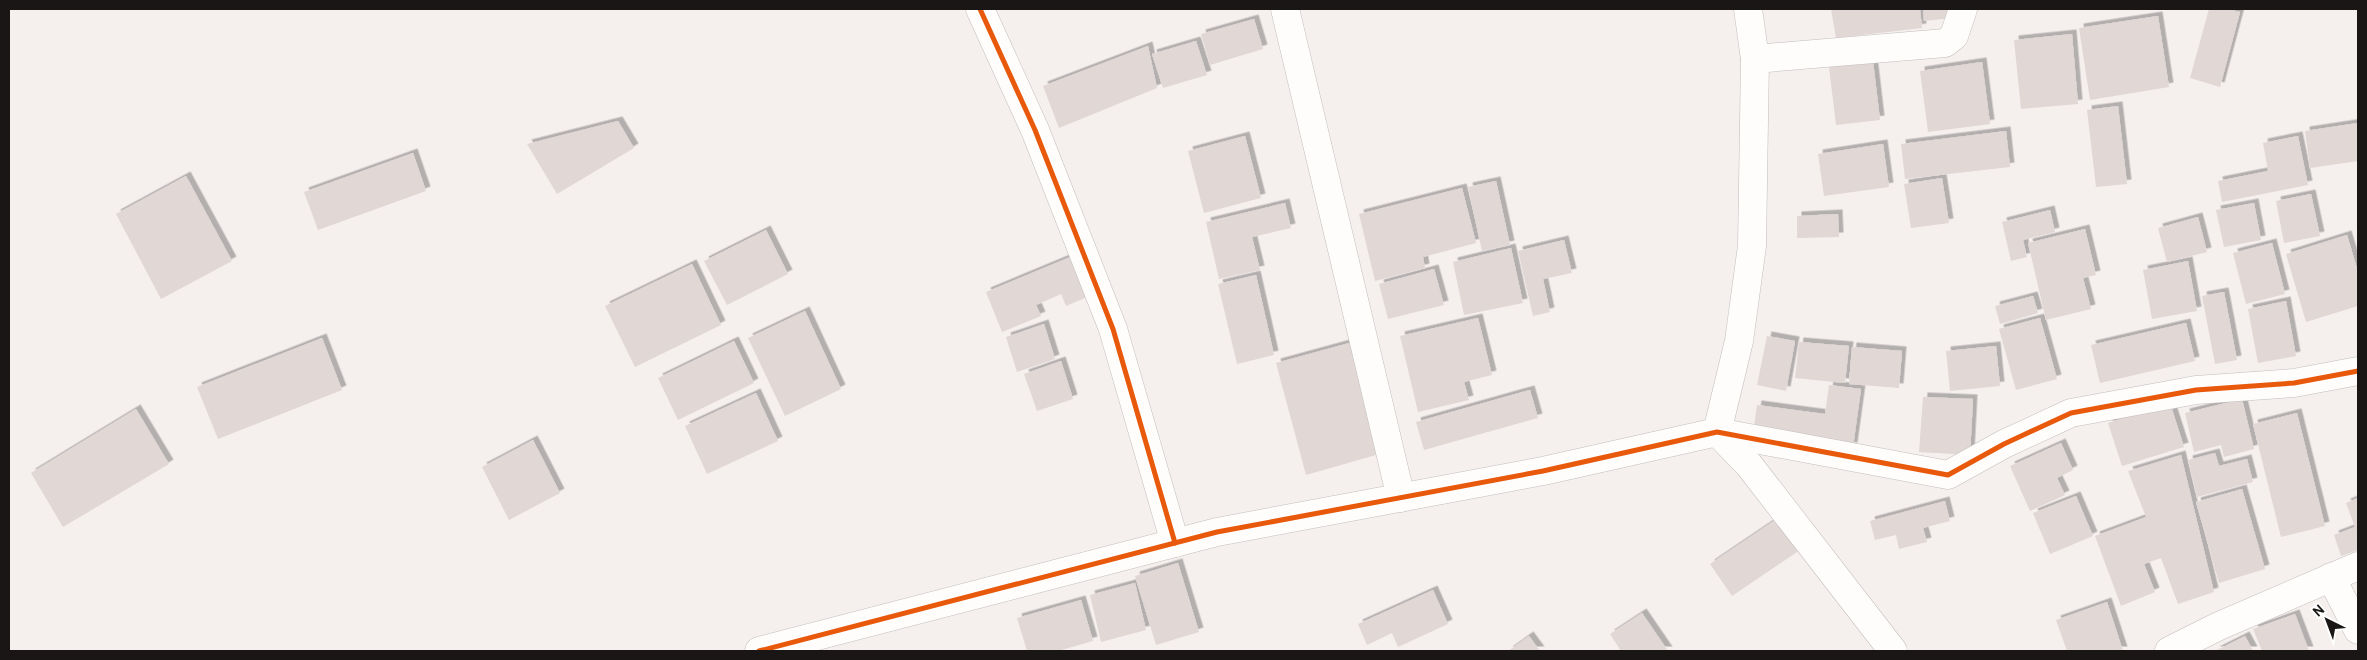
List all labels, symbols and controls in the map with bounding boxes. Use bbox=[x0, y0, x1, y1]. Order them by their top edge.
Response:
north arrow bbox=[2302, 595, 2352, 645]
text: N bbox=[2310, 602, 2329, 621]

